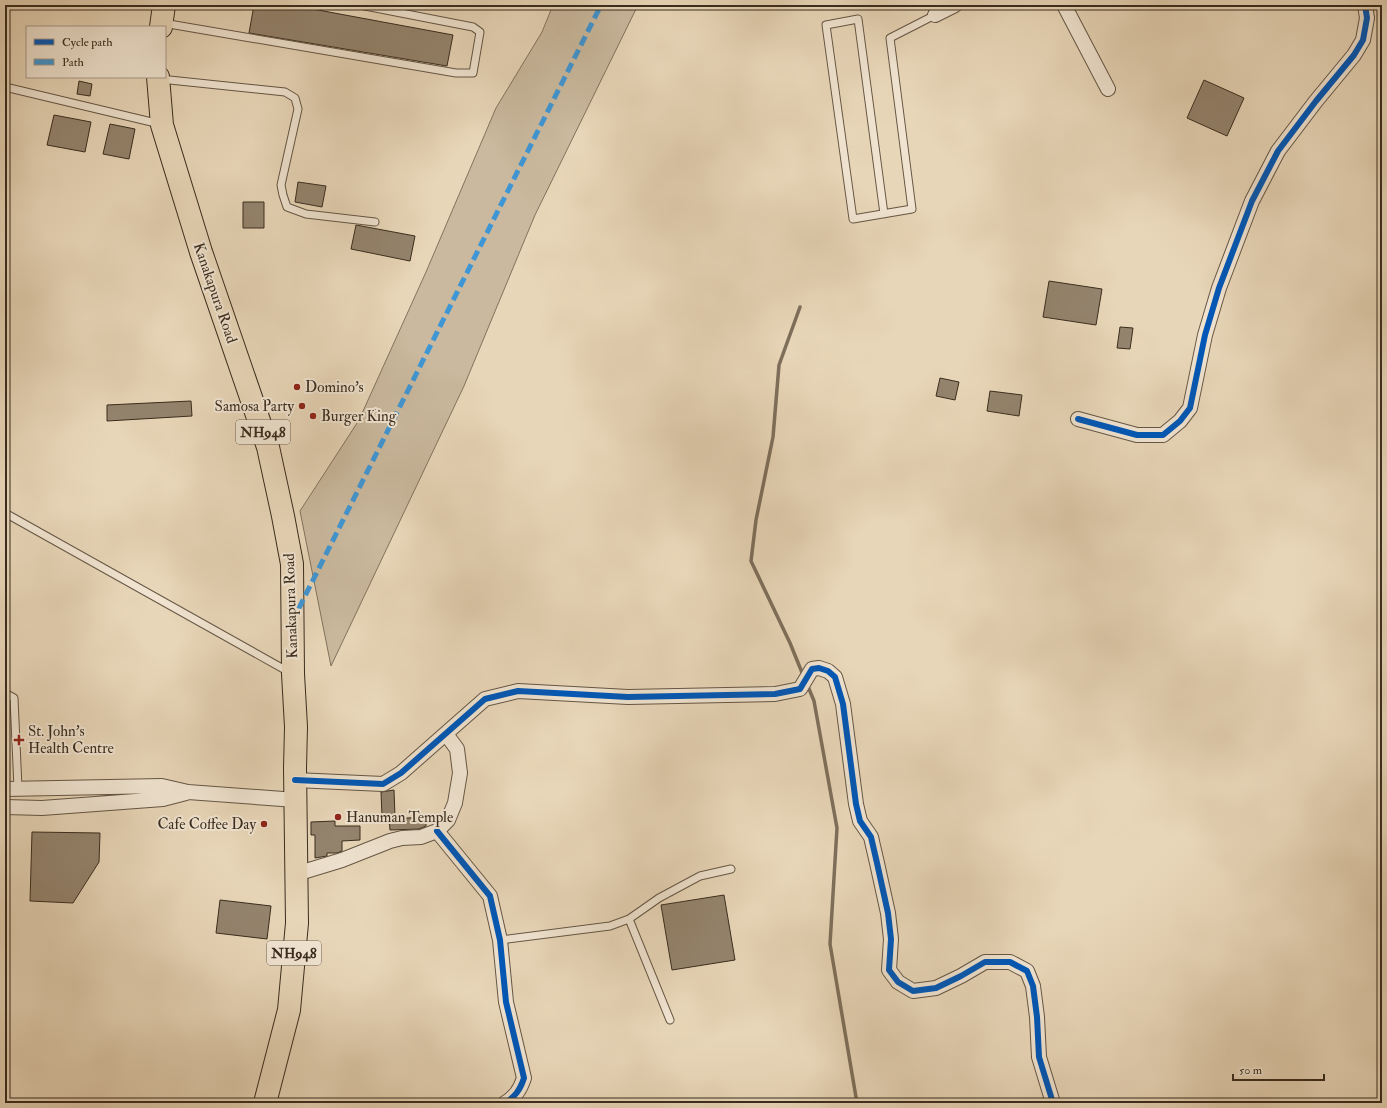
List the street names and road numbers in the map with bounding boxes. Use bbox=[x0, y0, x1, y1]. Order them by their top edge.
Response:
street label: Kanakapura Road bbox=[188, 240, 241, 347]
road number: NH948 bbox=[236, 420, 290, 444]
street label: Kanakapura Road bbox=[280, 552, 303, 659]
road number: NH948 bbox=[267, 941, 321, 965]

